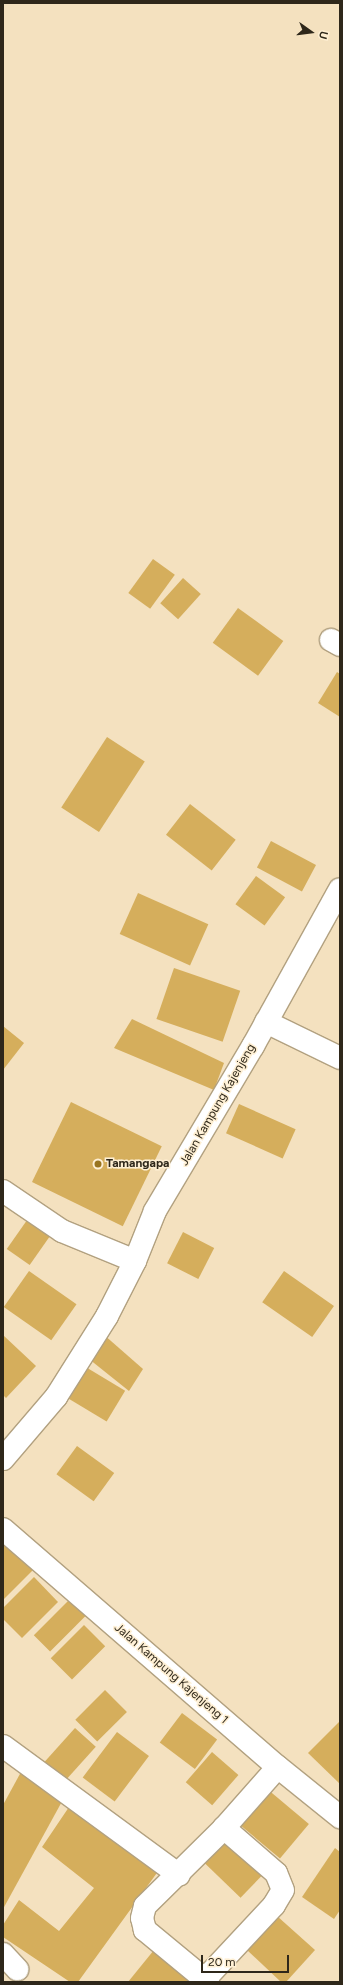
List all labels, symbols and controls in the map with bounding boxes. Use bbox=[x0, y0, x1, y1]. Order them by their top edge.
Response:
north arrow bbox=[291, 12, 331, 52]
text: U bbox=[316, 30, 330, 40]
street label: Jalan Kampung Kajenjeng bbox=[177, 1042, 259, 1168]
place label: Tamangapa bbox=[106, 1157, 170, 1171]
marker: Tamangapa bbox=[93, 1159, 103, 1169]
street label: Jalan Kampung Kajenjeng 1 bbox=[111, 1621, 231, 1727]
scale bar bbox=[203, 1947, 291, 1973]
text: 20 m bbox=[208, 1955, 236, 1969]

